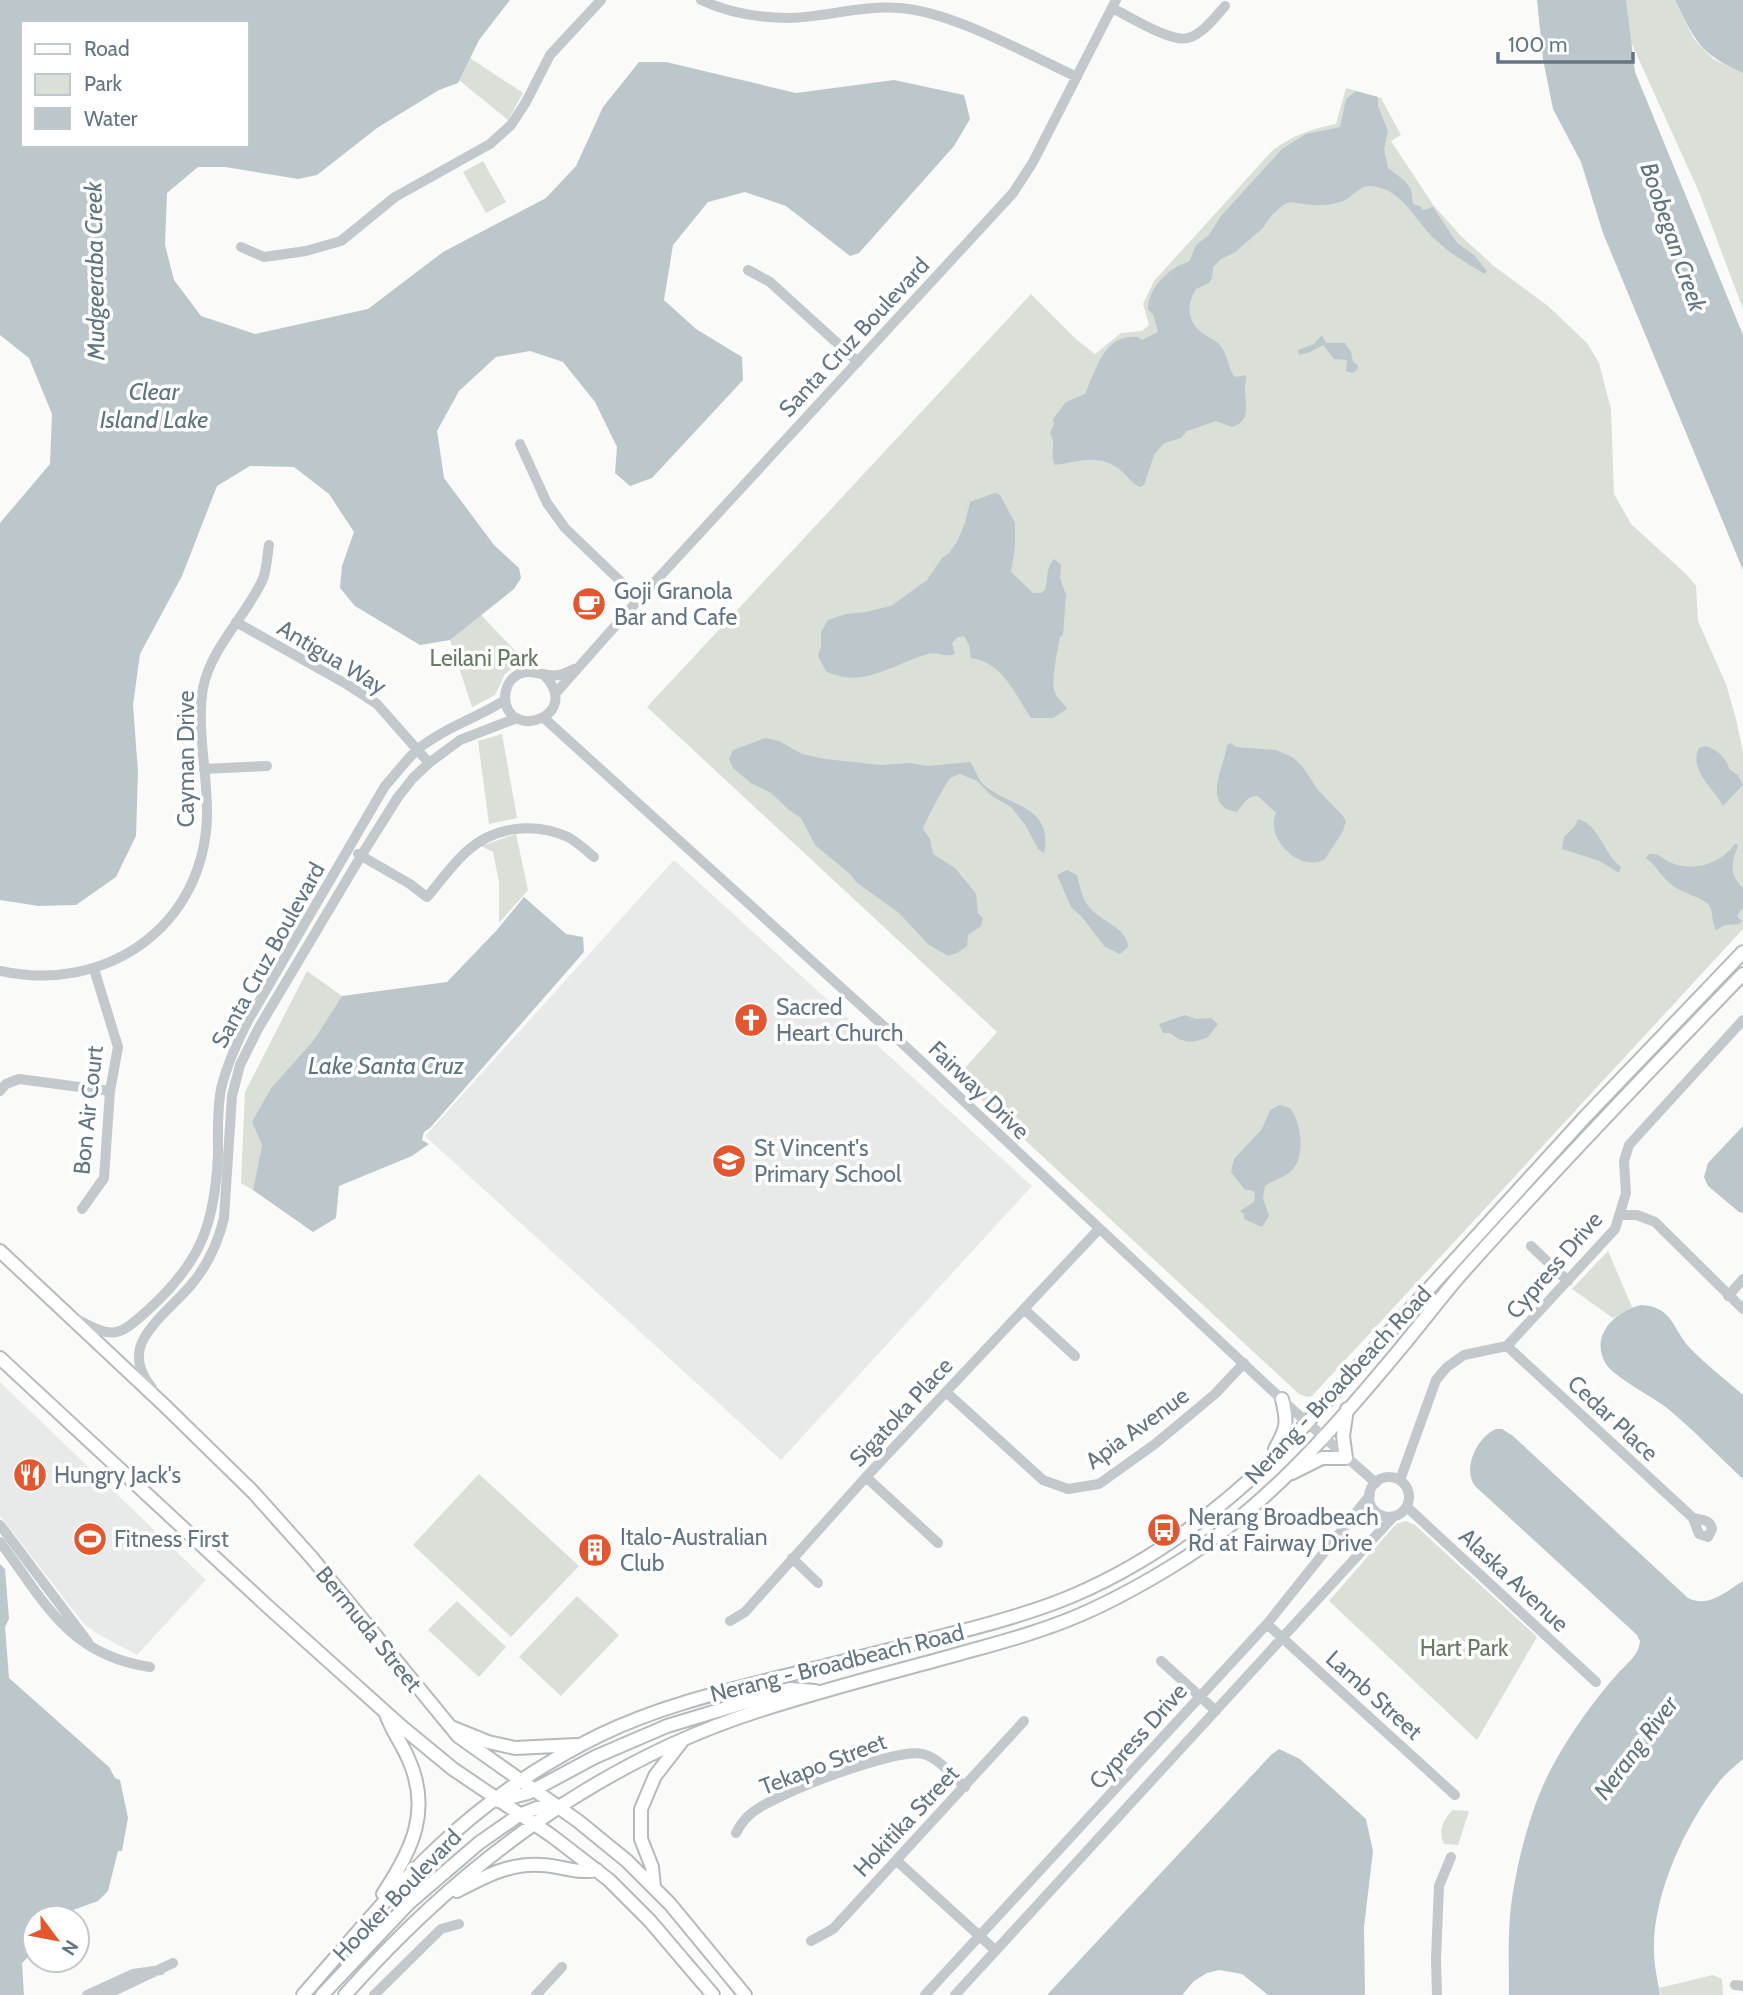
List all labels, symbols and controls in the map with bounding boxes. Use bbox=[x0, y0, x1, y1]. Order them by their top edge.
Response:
legend bbox=[21, 21, 248, 147]
scale bar bbox=[1498, 21, 1633, 65]
text: 100 m bbox=[1508, 32, 1567, 57]
text: Road bbox=[84, 36, 130, 61]
text: Park bbox=[84, 71, 122, 96]
text: Water bbox=[84, 106, 138, 131]
water label: Boobegan Creek bbox=[1634, 158, 1713, 316]
water label: Mudgeeraba Creek bbox=[78, 181, 111, 362]
street label: Santa Cruz Boulevard bbox=[773, 251, 935, 423]
water label: Clear Island Lake bbox=[100, 377, 208, 434]
place label: Goji Granola Bar and Cafe bbox=[614, 577, 738, 631]
cafe icon: Goji Granola Bar and Cafe bbox=[570, 585, 608, 623]
street label: Antigua Way bbox=[272, 614, 392, 701]
park label: Leilani Park bbox=[430, 644, 539, 672]
street label: Cayman Drive bbox=[172, 690, 200, 828]
street label: Santa Cruz Boulevard bbox=[205, 857, 331, 1053]
place label: Sacred Heart Church bbox=[776, 993, 904, 1047]
church icon: Sacred Heart Church bbox=[732, 1001, 770, 1039]
street label: Fairway Drive bbox=[923, 1035, 1035, 1145]
street label: Bon Air Court bbox=[67, 1044, 109, 1176]
water label: Lake Santa Cruz bbox=[308, 1051, 465, 1080]
place label: St Vincent's Primary School bbox=[754, 1134, 902, 1188]
school or university icon: St Vincent's Primary School bbox=[710, 1142, 748, 1180]
street label: Cypress Drive bbox=[1500, 1205, 1608, 1324]
street label: Nerang - Broadbeach Road bbox=[1239, 1280, 1437, 1490]
street label: Sigatoka Place bbox=[843, 1352, 959, 1472]
street label: Cedar Place bbox=[1562, 1369, 1664, 1467]
street label: Apia Avenue bbox=[1080, 1381, 1194, 1475]
restaurant icon: Hungry Jack's bbox=[11, 1456, 49, 1494]
place label: Hungry Jack's bbox=[54, 1461, 181, 1489]
place label: Nerang Broadbeach Rd at Fairway Drive bbox=[1188, 1503, 1379, 1557]
bus stop icon: Nerang Broadbeach Rd at Fairway Drive bbox=[1145, 1511, 1183, 1549]
sports icon: Fitness First bbox=[71, 1520, 109, 1558]
street label: Alaska Avenue bbox=[1453, 1522, 1575, 1638]
place label: Italo-Australian Club bbox=[620, 1523, 768, 1577]
place label: Fitness First bbox=[114, 1525, 229, 1553]
building icon: Italo-Australian Club bbox=[576, 1531, 614, 1569]
street label: Bermuda Street bbox=[310, 1561, 428, 1697]
street label: Nerang - Broadbeach Road bbox=[707, 1618, 967, 1708]
park label: Hart Park bbox=[1420, 1634, 1509, 1662]
street label: Lamb Street bbox=[1320, 1645, 1428, 1746]
street label: Cypress Drive bbox=[1083, 1677, 1193, 1795]
water label: Nerang River bbox=[1587, 1689, 1685, 1805]
street label: Tekapo Street bbox=[756, 1727, 890, 1801]
street label: Hokitika Street bbox=[847, 1759, 965, 1882]
street label: Hooker Boulevard bbox=[327, 1823, 467, 1967]
north arrow bbox=[21, 1904, 91, 1974]
text: N bbox=[57, 1936, 83, 1960]

